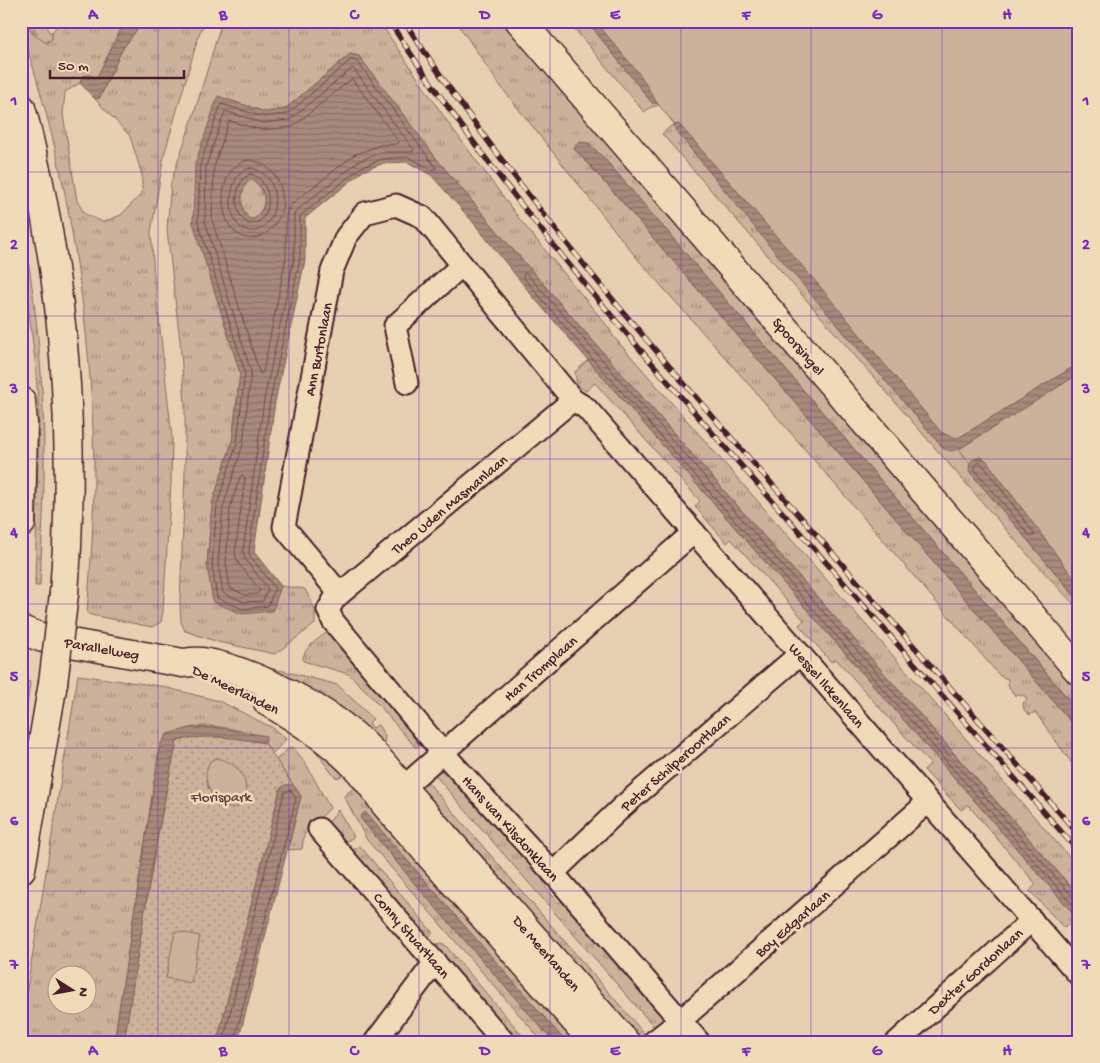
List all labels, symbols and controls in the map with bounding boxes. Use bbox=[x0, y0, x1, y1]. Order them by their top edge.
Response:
text: A bbox=[87, 7, 99, 26]
text: B bbox=[218, 7, 228, 26]
text: C bbox=[349, 7, 360, 26]
text: D bbox=[478, 7, 491, 26]
text: E bbox=[610, 7, 621, 26]
text: F bbox=[741, 7, 752, 26]
text: G bbox=[872, 7, 883, 26]
text: H bbox=[1002, 7, 1012, 26]
scale bar bbox=[50, 48, 184, 80]
text: 50 m bbox=[58, 58, 89, 76]
text: 1 bbox=[10, 93, 17, 112]
text: 1 bbox=[1082, 93, 1089, 112]
text: 2 bbox=[10, 237, 18, 256]
text: 2 bbox=[1082, 237, 1090, 256]
street label: Ann Burtonlaan bbox=[302, 301, 338, 398]
street label: Spoorsingel bbox=[768, 315, 827, 380]
text: 3 bbox=[9, 381, 18, 400]
text: 3 bbox=[1081, 381, 1090, 400]
street label: Theo Uden Masmanlaan bbox=[388, 452, 512, 560]
text: 4 bbox=[9, 525, 18, 544]
text: 4 bbox=[1081, 525, 1090, 544]
street label: Han Tromplaan bbox=[501, 633, 582, 706]
street label: Parallelweg bbox=[62, 634, 141, 665]
street label: Wessel Ilckenlaan bbox=[784, 640, 867, 733]
street label: De Meerlanden bbox=[188, 662, 282, 720]
text: 5 bbox=[10, 669, 19, 688]
text: 5 bbox=[1082, 669, 1091, 688]
street label: Peter Schilperoortlaan bbox=[617, 711, 735, 817]
street label: Hans van Kilsdonklaan bbox=[457, 773, 562, 886]
park label: Florispark bbox=[190, 789, 253, 807]
text: 6 bbox=[10, 813, 19, 832]
text: 6 bbox=[1082, 813, 1091, 832]
street label: Boy Edgarlaan bbox=[751, 887, 835, 963]
street label: Conny Stuartlaan bbox=[368, 890, 453, 983]
street label: De Meerlanden bbox=[507, 912, 583, 996]
street label: Dexter Gordonlaan bbox=[924, 925, 1028, 1020]
text: 7 bbox=[9, 957, 19, 976]
text: 7 bbox=[1081, 957, 1091, 976]
north arrow bbox=[48, 966, 98, 1016]
text: N bbox=[73, 986, 92, 998]
text: A bbox=[87, 1043, 99, 1062]
text: B bbox=[218, 1043, 228, 1062]
text: C bbox=[349, 1043, 360, 1062]
text: D bbox=[478, 1043, 491, 1062]
text: E bbox=[610, 1043, 621, 1062]
text: F bbox=[741, 1043, 752, 1062]
text: G bbox=[872, 1043, 883, 1062]
text: H bbox=[1002, 1043, 1012, 1062]

